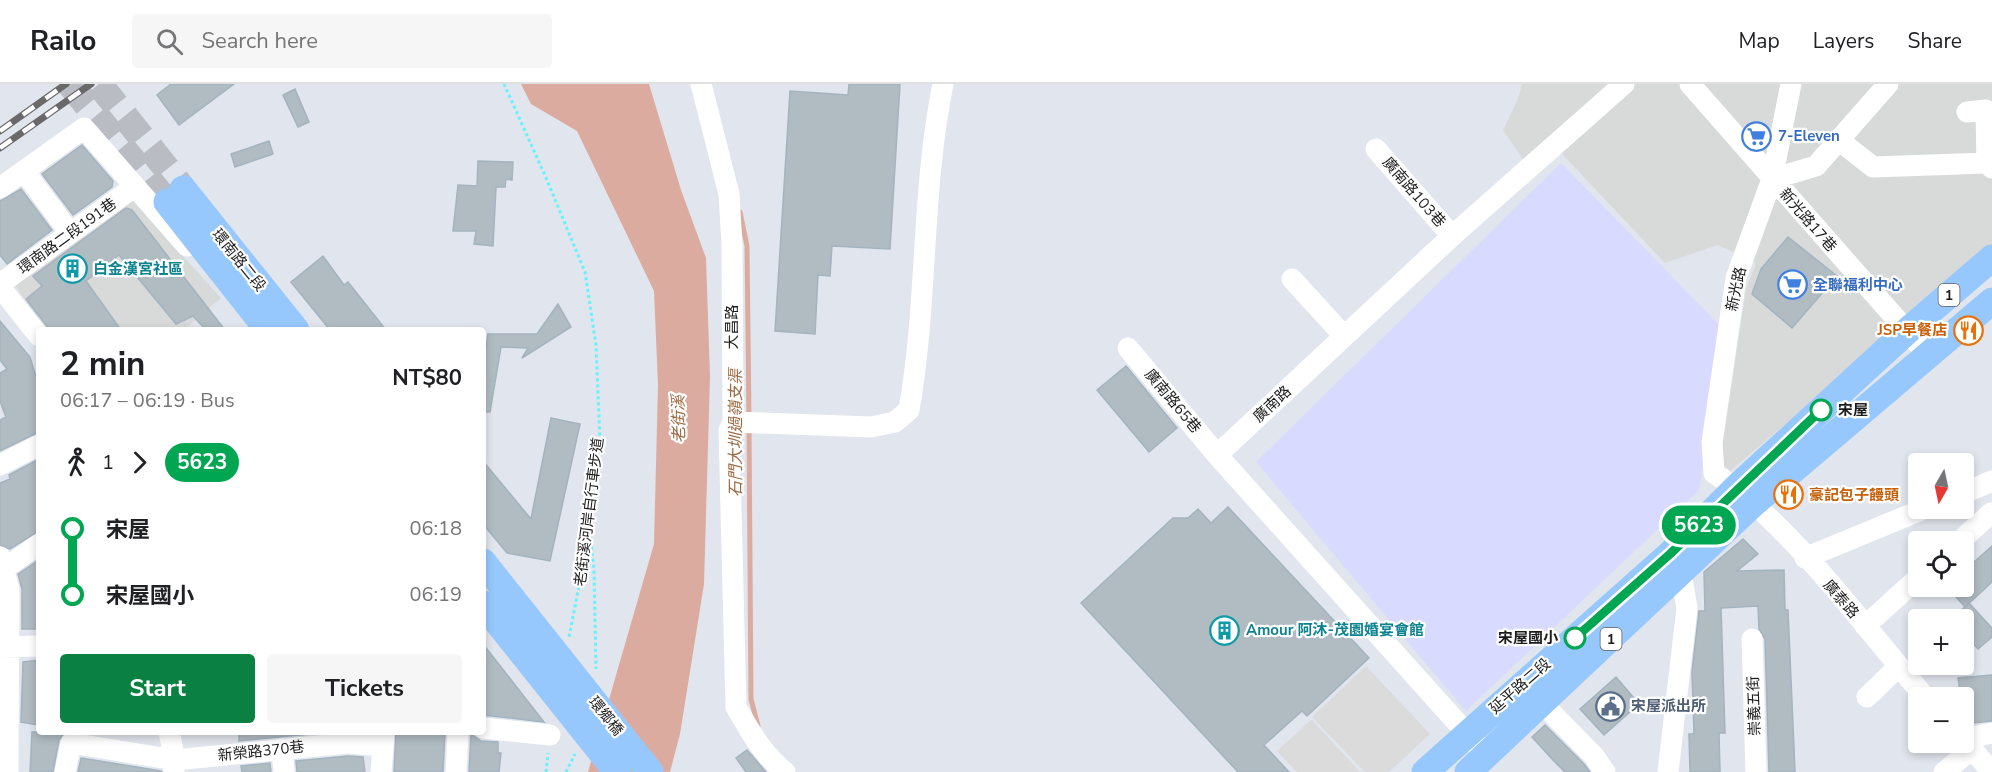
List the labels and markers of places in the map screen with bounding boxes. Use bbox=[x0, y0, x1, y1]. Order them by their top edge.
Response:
supermarket icon: 7-Eleven bbox=[1741, 120, 1773, 152]
place label: 7-Eleven bbox=[1778, 126, 1840, 146]
building icon: 白金漢宮社區 bbox=[56, 253, 88, 285]
place label: 白金漢宮社區 bbox=[93, 259, 183, 279]
supermarket icon: 全聯福利中心 bbox=[1776, 269, 1808, 301]
place label: 全聯福利中心 bbox=[1813, 275, 1903, 295]
restaurant icon: JSP早餐店 bbox=[1952, 314, 1984, 346]
place label: JSP早餐店 bbox=[1876, 320, 1947, 340]
marker: 宋屋 bbox=[1810, 399, 1832, 421]
place label: 宋屋 bbox=[1838, 400, 1868, 420]
restaurant icon: 豪記包子饅頭 bbox=[1772, 479, 1804, 511]
place label: 豪記包子饅頭 bbox=[1809, 485, 1899, 505]
building icon: Amour 阿沐-茂園婚宴會館 bbox=[1209, 614, 1241, 646]
place label: Amour 阿沐-茂園婚宴會館 bbox=[1246, 620, 1424, 640]
marker: 宋屋國小 bbox=[1564, 627, 1586, 649]
place label: 宋屋國小 bbox=[1498, 628, 1559, 648]
public building icon: 宋屋派出所 bbox=[1594, 690, 1626, 722]
place label: 宋屋派出所 bbox=[1631, 696, 1706, 716]

